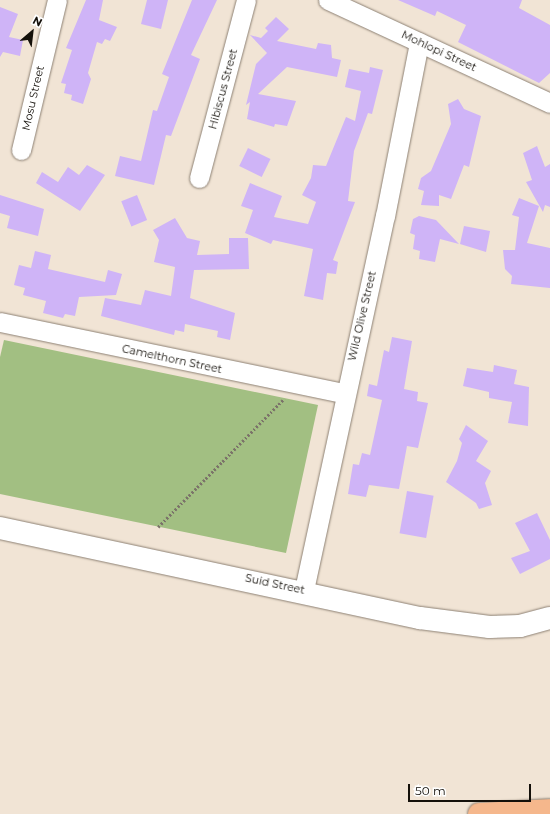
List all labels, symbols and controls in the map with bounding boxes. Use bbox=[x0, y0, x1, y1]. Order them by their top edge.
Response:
north arrow bbox=[12, 12, 52, 52]
text: N bbox=[30, 13, 45, 30]
street label: Mohlopi Street bbox=[399, 28, 479, 74]
street label: Hibiscus Street bbox=[206, 47, 240, 131]
street label: Mosu Street bbox=[19, 64, 47, 132]
street label: Wild Olive Street bbox=[345, 270, 379, 362]
street label: Camelthorn Street bbox=[121, 342, 223, 376]
street label: Suid Street bbox=[244, 571, 306, 597]
scale bar bbox=[410, 776, 533, 802]
text: 50 m bbox=[415, 783, 446, 798]

